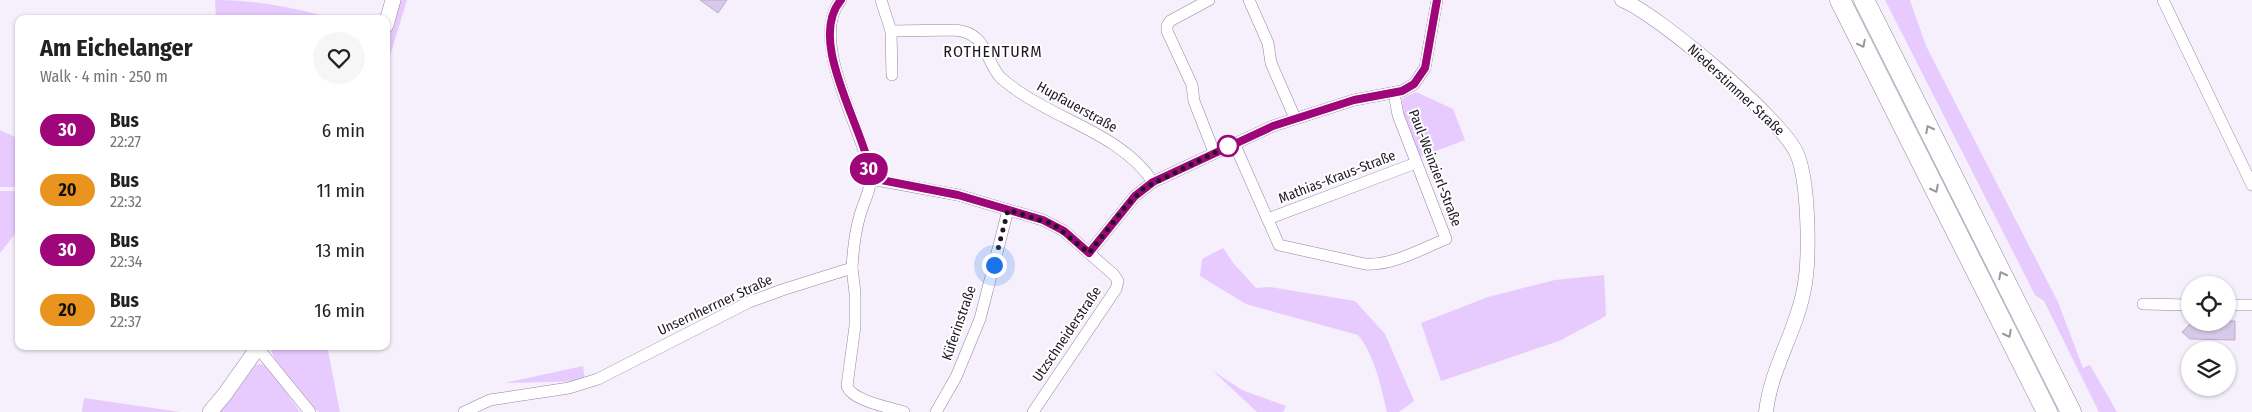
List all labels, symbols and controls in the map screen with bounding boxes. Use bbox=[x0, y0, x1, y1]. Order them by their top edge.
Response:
button: heart bbox=[313, 32, 365, 84]
text: Am Eichelanger bbox=[40, 34, 192, 62]
one-way arrow bbox=[1856, 38, 1866, 47]
street label: Niederstimmer Straße bbox=[1684, 41, 1788, 139]
district label: ROTHENTURM bbox=[943, 42, 1043, 61]
text: Walk · 4 min · 250 m bbox=[40, 67, 168, 86]
street label: Hupfauerstraße bbox=[1034, 78, 1120, 136]
street label: Paul-Weinzierl-Straße bbox=[1405, 107, 1465, 229]
text: Bus bbox=[110, 109, 139, 132]
text: 30 bbox=[58, 119, 77, 141]
text: 6 min bbox=[322, 119, 365, 142]
one-way arrow bbox=[1925, 126, 1935, 135]
text: 22:27 bbox=[110, 132, 141, 151]
unlabelled marker bbox=[1217, 135, 1239, 157]
street label: Mathias-Kraus-Straße bbox=[1276, 147, 1398, 207]
line badge: 30 bbox=[846, 153, 892, 185]
text: 30 bbox=[860, 158, 878, 180]
text: Bus bbox=[110, 169, 139, 192]
text: 20 bbox=[58, 179, 77, 201]
text: 11 min bbox=[317, 179, 365, 202]
one-way arrow bbox=[1929, 184, 1939, 193]
text: 22:32 bbox=[110, 192, 142, 211]
text: Bus bbox=[110, 229, 139, 252]
text: 30 bbox=[58, 239, 77, 261]
text: 13 min bbox=[315, 239, 365, 262]
text: 22:34 bbox=[110, 252, 143, 271]
your location bbox=[982, 253, 1007, 278]
street label: Unsernherrner Straße bbox=[655, 271, 775, 339]
one-way arrow bbox=[1998, 271, 2008, 280]
map controls bbox=[2181, 276, 2236, 396]
button: locate bbox=[2181, 276, 2236, 331]
street label: Küferinstraße bbox=[938, 283, 980, 363]
street label: Utzschneiderstraße bbox=[1029, 283, 1105, 385]
text: Bus bbox=[110, 289, 139, 312]
text: 20 bbox=[58, 299, 77, 321]
text: 16 min bbox=[314, 299, 365, 322]
text: 22:37 bbox=[110, 312, 141, 331]
one-way arrow bbox=[2002, 329, 2012, 338]
button: layers bbox=[2181, 341, 2236, 396]

